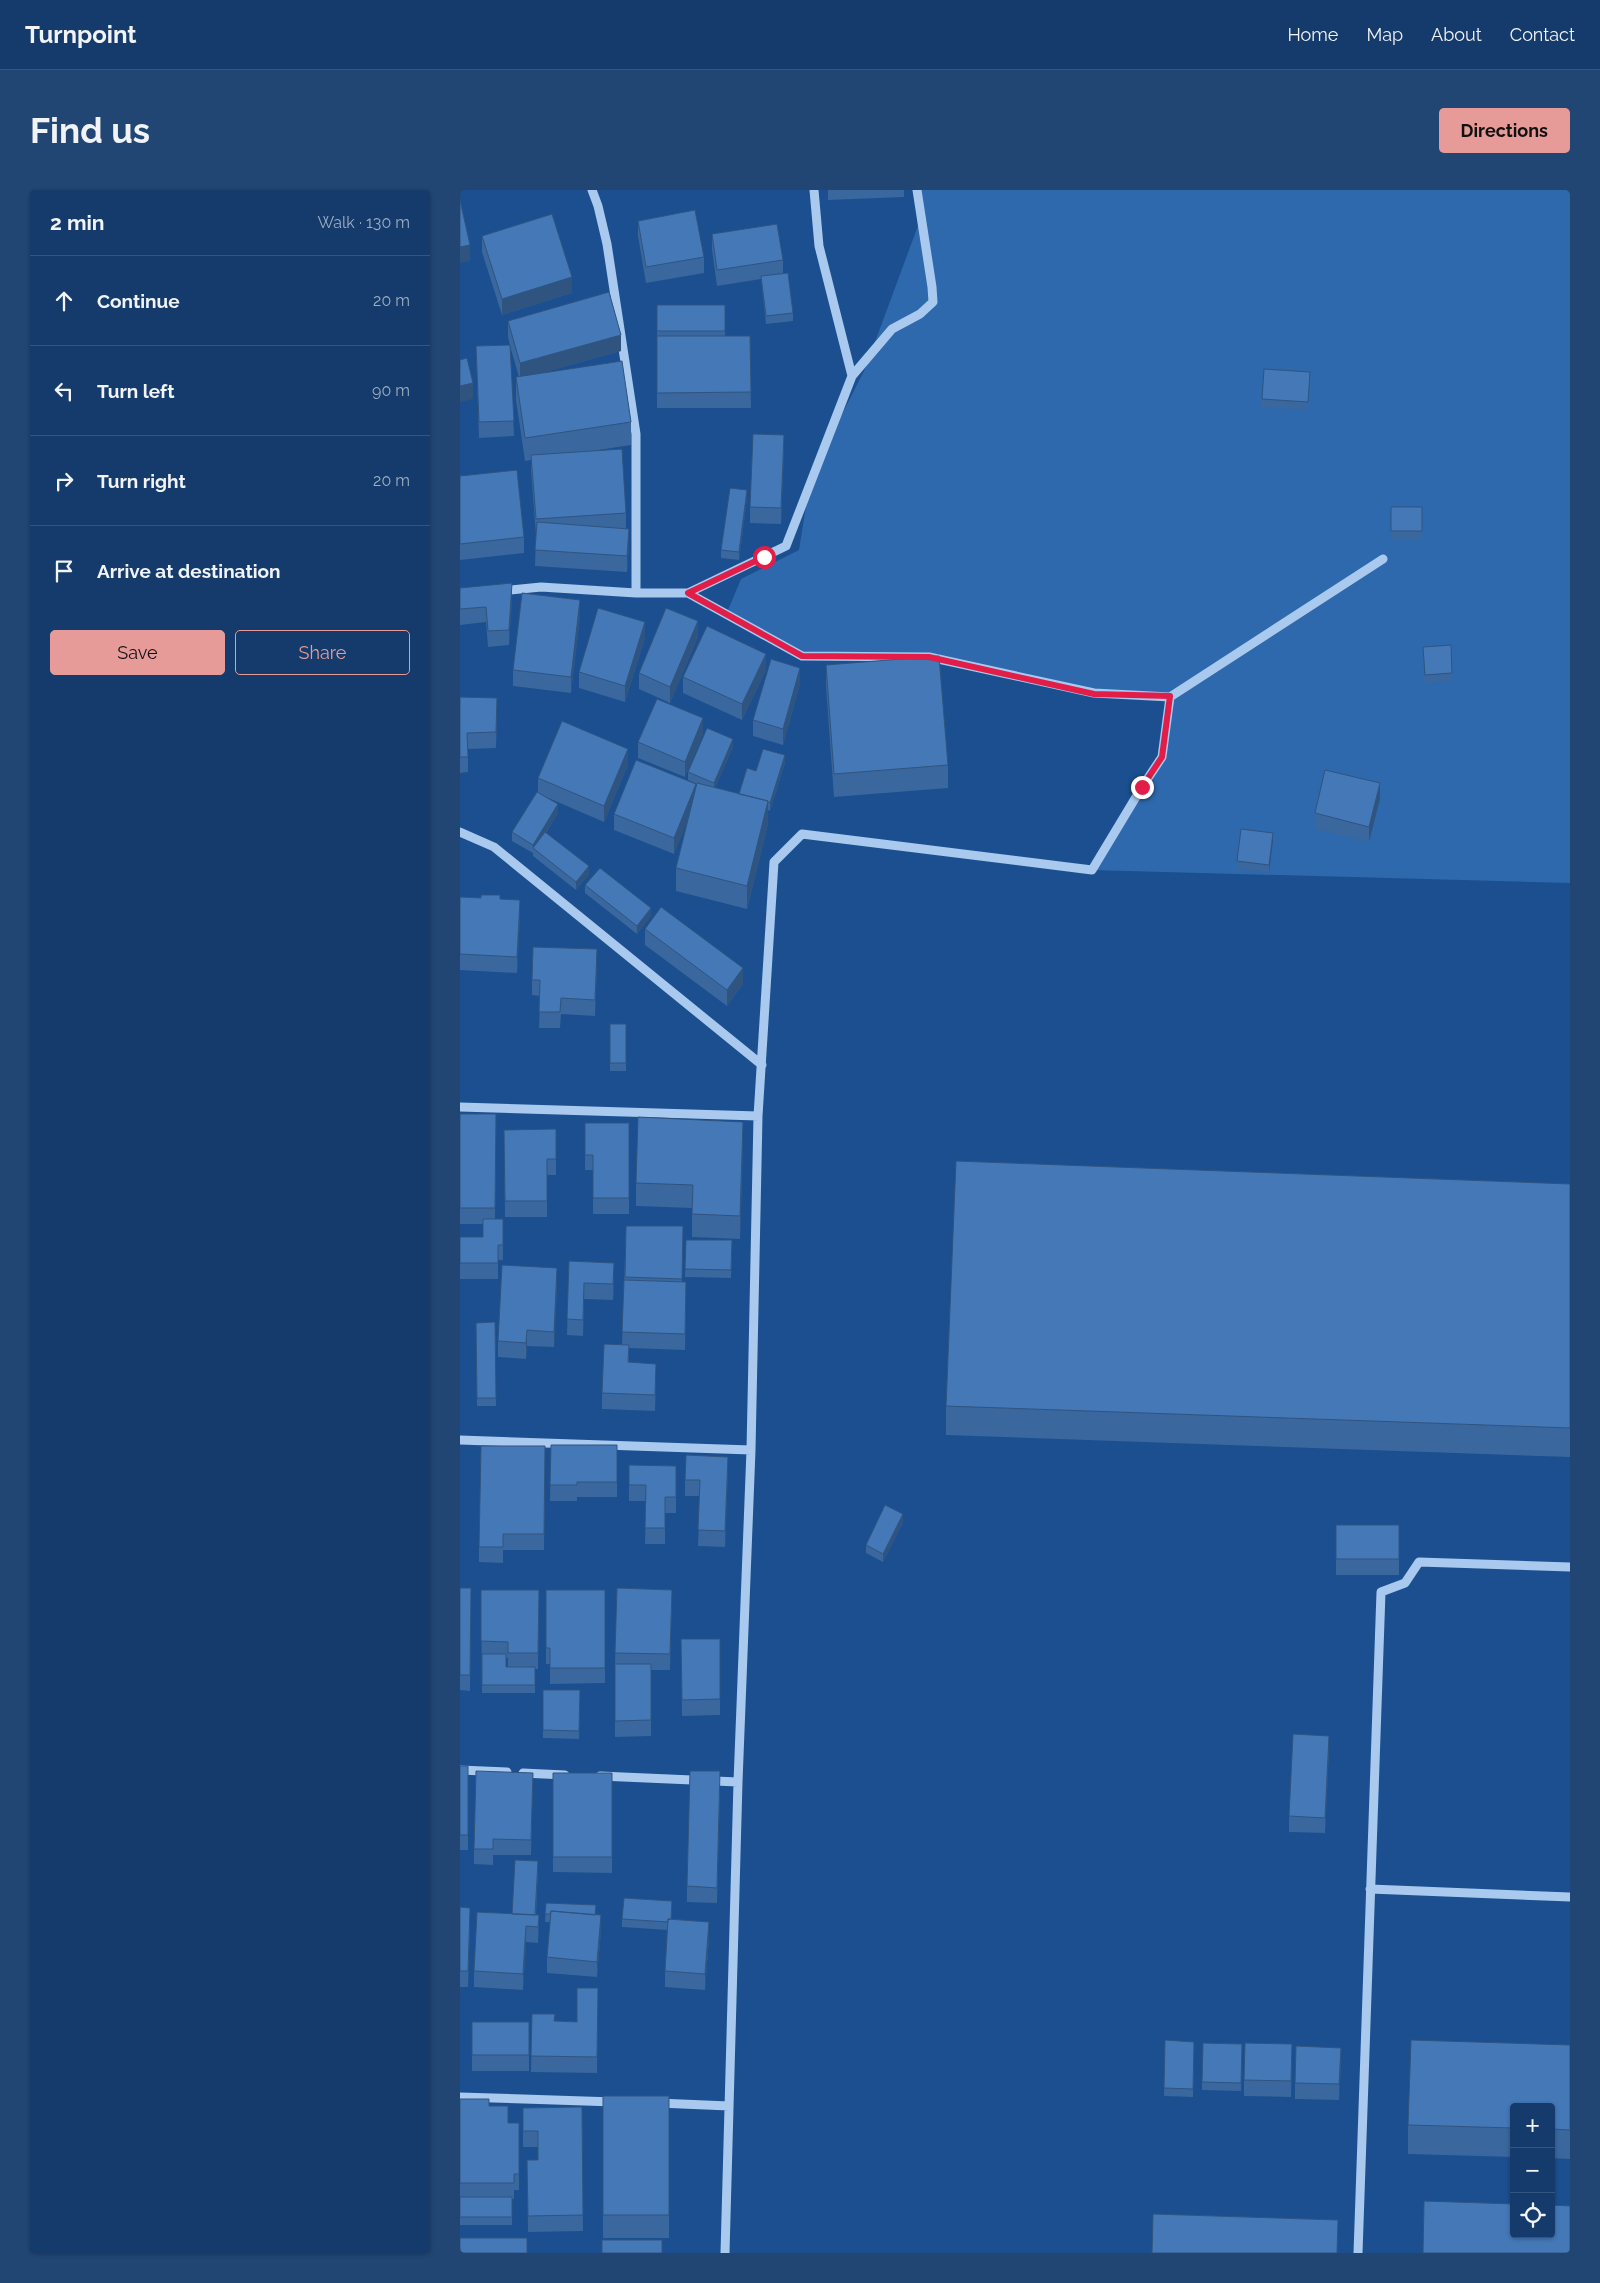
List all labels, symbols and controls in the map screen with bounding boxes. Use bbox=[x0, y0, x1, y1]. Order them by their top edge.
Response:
text: Turnpoint bbox=[25, 20, 137, 49]
text: Home bbox=[1287, 24, 1338, 45]
text: Map bbox=[1366, 24, 1403, 45]
text: About bbox=[1431, 24, 1482, 45]
text: Contact bbox=[1510, 24, 1575, 45]
button: Directions bbox=[1439, 108, 1570, 153]
text: Find us bbox=[30, 110, 150, 151]
text: 2 min bbox=[50, 210, 104, 235]
text: Walk · 130 m bbox=[317, 213, 410, 232]
icon: ahead bbox=[50, 287, 78, 315]
text: Continue bbox=[97, 290, 180, 312]
text: 20 m bbox=[373, 291, 410, 310]
icon: left bbox=[50, 377, 78, 405]
text: Turn left bbox=[97, 380, 174, 402]
text: 90 m bbox=[372, 381, 410, 400]
icon: right bbox=[50, 467, 78, 495]
text: Turn right bbox=[97, 470, 186, 492]
text: 20 m bbox=[373, 471, 410, 490]
route start bbox=[753, 546, 776, 569]
icon: arrive bbox=[50, 557, 78, 585]
text: Arrive at destination bbox=[97, 560, 281, 582]
button: Save bbox=[50, 630, 225, 675]
button: Share bbox=[235, 630, 410, 675]
route end bbox=[1131, 776, 1154, 799]
map controls bbox=[1510, 2103, 1555, 2238]
button: + bbox=[1510, 2103, 1555, 2148]
button: − bbox=[1510, 2148, 1555, 2193]
button: locate bbox=[1510, 2193, 1555, 2238]

